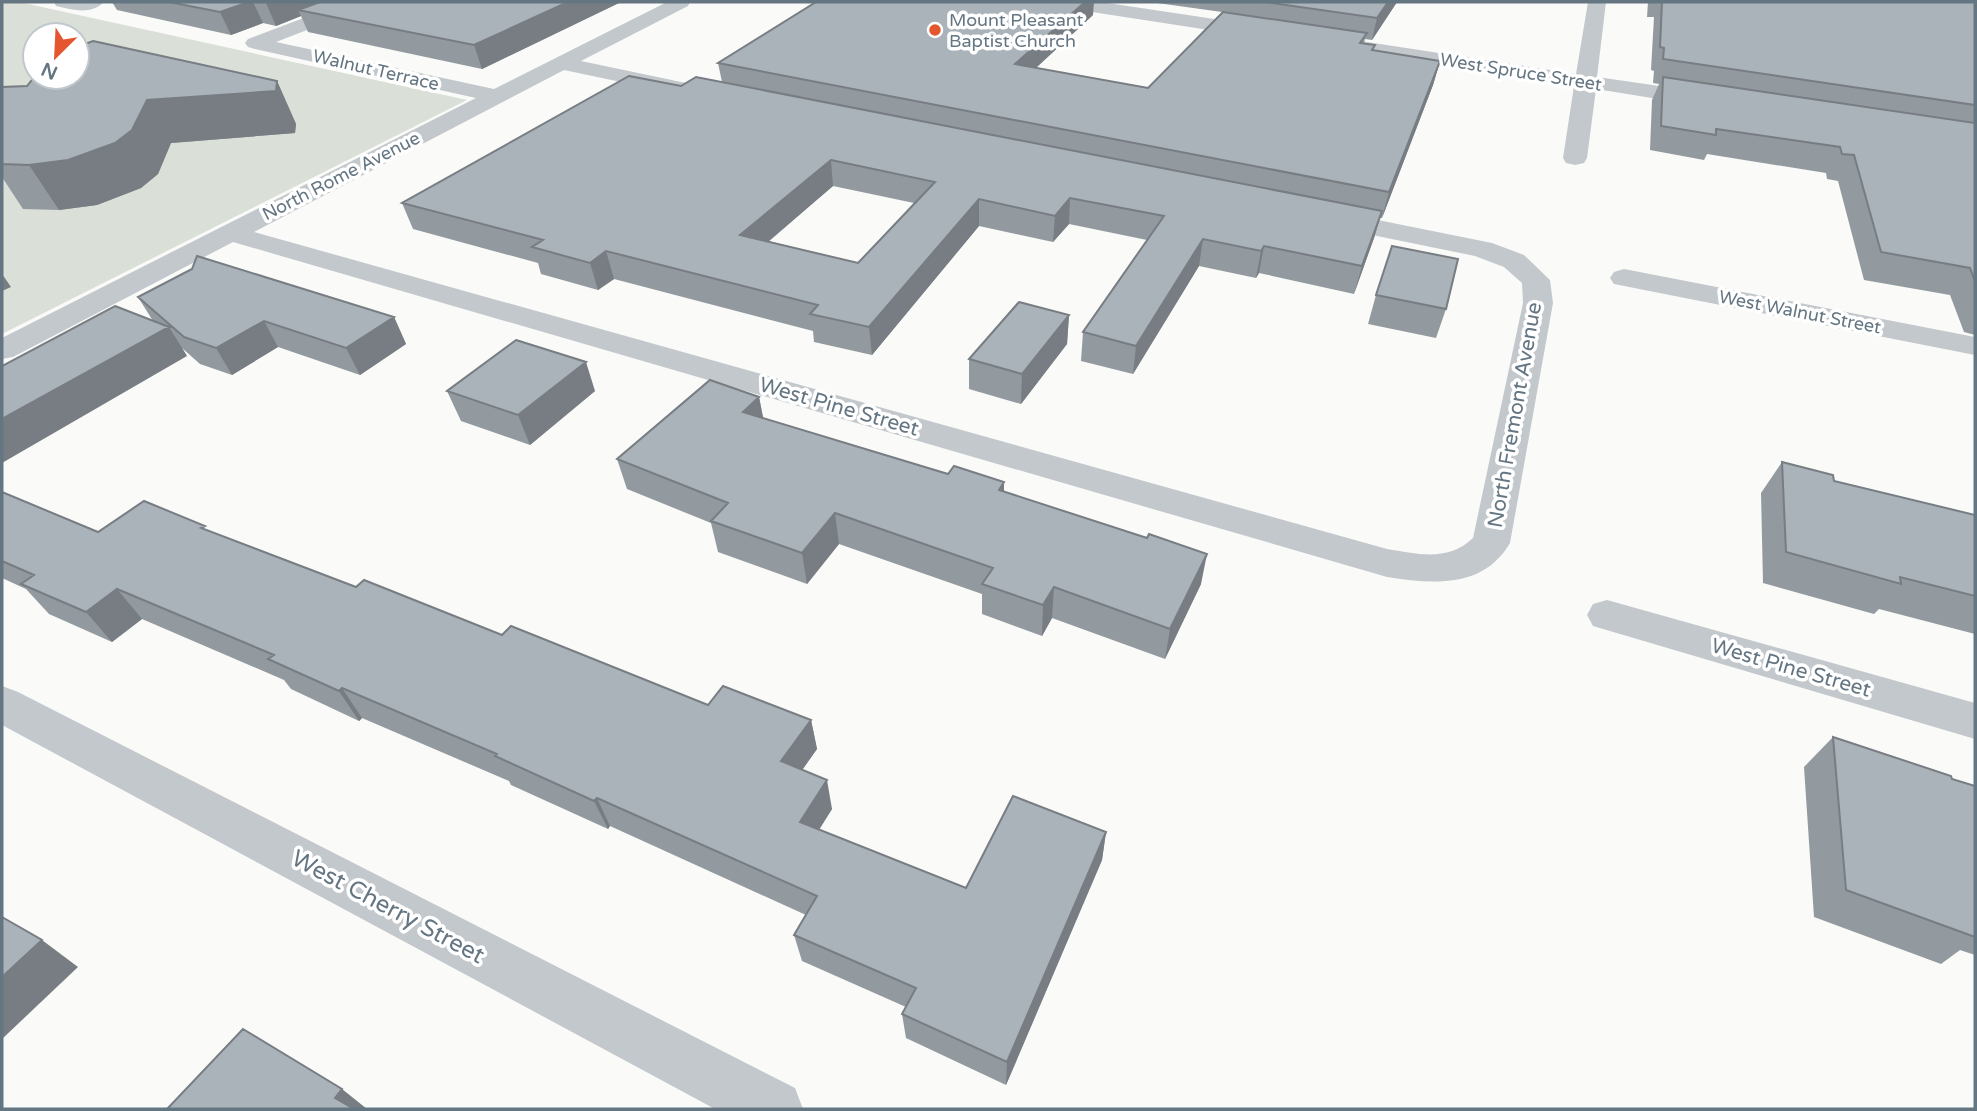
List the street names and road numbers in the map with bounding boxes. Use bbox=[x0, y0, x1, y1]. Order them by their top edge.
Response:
street label: Walnut Terrace bbox=[311, 45, 441, 95]
street label: West Spruce Street bbox=[1438, 48, 1604, 96]
street label: North Rome Avenue bbox=[258, 127, 424, 225]
street label: West Walnut Street bbox=[1717, 285, 1883, 339]
street label: North Fremont Avenue bbox=[1483, 300, 1547, 530]
street label: West Pine Street bbox=[756, 372, 922, 442]
street label: West Pine Street bbox=[1708, 633, 1874, 703]
street label: West Cherry Street bbox=[286, 844, 490, 970]

